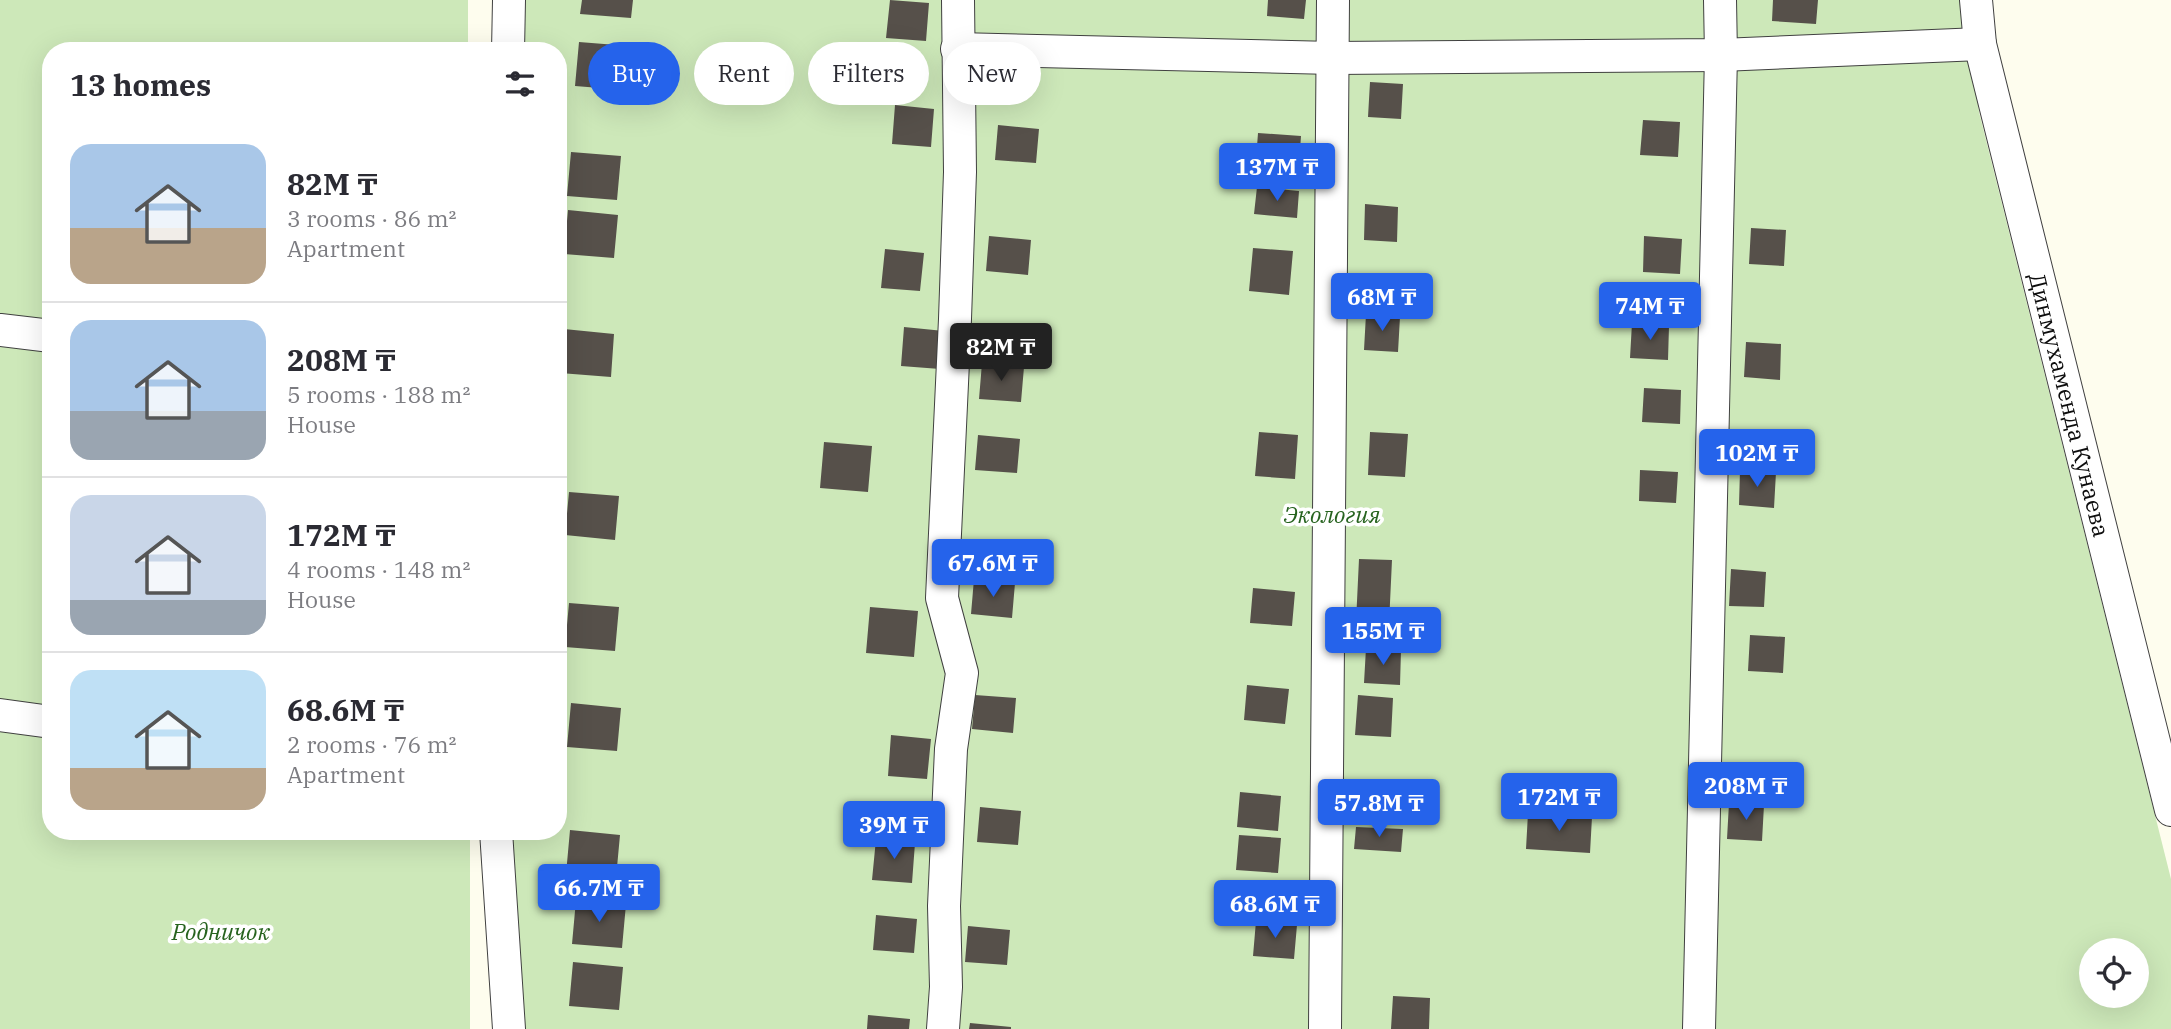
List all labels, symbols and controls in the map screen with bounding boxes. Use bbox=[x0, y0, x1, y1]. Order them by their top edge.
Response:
chip: Buy bbox=[588, 42, 680, 105]
chip: Rent bbox=[694, 42, 794, 105]
chip: Filters bbox=[808, 42, 929, 105]
chip: New bbox=[943, 42, 1041, 105]
text: 13 homes bbox=[70, 65, 211, 104]
icon: filters bbox=[501, 65, 539, 103]
pin: 137M ₸ bbox=[1220, 144, 1334, 203]
text: 137M ₸ bbox=[1235, 151, 1319, 181]
text: 82M ₸ bbox=[287, 164, 378, 203]
icon: home bbox=[126, 172, 210, 256]
text: 3 rooms · 86 m² bbox=[287, 203, 457, 233]
text: Apartment bbox=[287, 233, 405, 263]
street label: Динмухаменда Кунаева bbox=[2023, 270, 2117, 540]
pin: 68M ₸ bbox=[1333, 274, 1431, 333]
text: 68M ₸ bbox=[1347, 281, 1417, 311]
pin: 74M ₸ bbox=[1601, 282, 1699, 342]
text: 74M ₸ bbox=[1615, 290, 1685, 320]
pin: 82M ₸ bbox=[952, 324, 1050, 383]
text: 82M ₸ bbox=[966, 331, 1036, 361]
text: 208M ₸ bbox=[287, 340, 396, 379]
icon: home bbox=[126, 348, 210, 432]
text: 5 rooms · 188 m² bbox=[287, 379, 470, 409]
text: House bbox=[287, 409, 356, 439]
pin: 102M ₸ bbox=[1700, 430, 1814, 489]
text: 102M ₸ bbox=[1715, 437, 1799, 467]
park label: Экология bbox=[1284, 499, 1380, 529]
text: 172M ₸ bbox=[287, 515, 396, 554]
icon: home bbox=[126, 523, 210, 607]
pin: 67.6M ₸ bbox=[928, 540, 1058, 599]
text: 67.6M ₸ bbox=[948, 547, 1038, 577]
text: 4 rooms · 148 m² bbox=[287, 554, 470, 584]
text: House bbox=[287, 584, 356, 614]
pin: 155M ₸ bbox=[1326, 608, 1440, 667]
text: 155M ₸ bbox=[1341, 615, 1425, 645]
text: 68.6M ₸ bbox=[287, 690, 405, 729]
icon: home bbox=[126, 698, 210, 782]
text: 2 rooms · 76 m² bbox=[287, 729, 457, 759]
text: Apartment bbox=[287, 759, 405, 789]
pin: 208M ₸ bbox=[1689, 762, 1803, 822]
text: 208M ₸ bbox=[1704, 770, 1788, 800]
pin: 172M ₸ bbox=[1502, 774, 1616, 833]
pin: 57.8M ₸ bbox=[1314, 780, 1444, 839]
text: 172M ₸ bbox=[1517, 781, 1601, 811]
text: 57.8M ₸ bbox=[1334, 787, 1424, 817]
pin: 39M ₸ bbox=[845, 802, 943, 861]
text: 39M ₸ bbox=[859, 809, 929, 839]
pin: 66.7M ₸ bbox=[534, 864, 664, 924]
text: 66.7M ₸ bbox=[554, 872, 644, 902]
pin: 68.6M ₸ bbox=[1210, 880, 1340, 940]
text: 68.6M ₸ bbox=[1230, 888, 1320, 918]
park label: Родничок bbox=[171, 916, 271, 946]
map controls bbox=[2079, 938, 2149, 1008]
button: locate bbox=[2079, 938, 2149, 1008]

